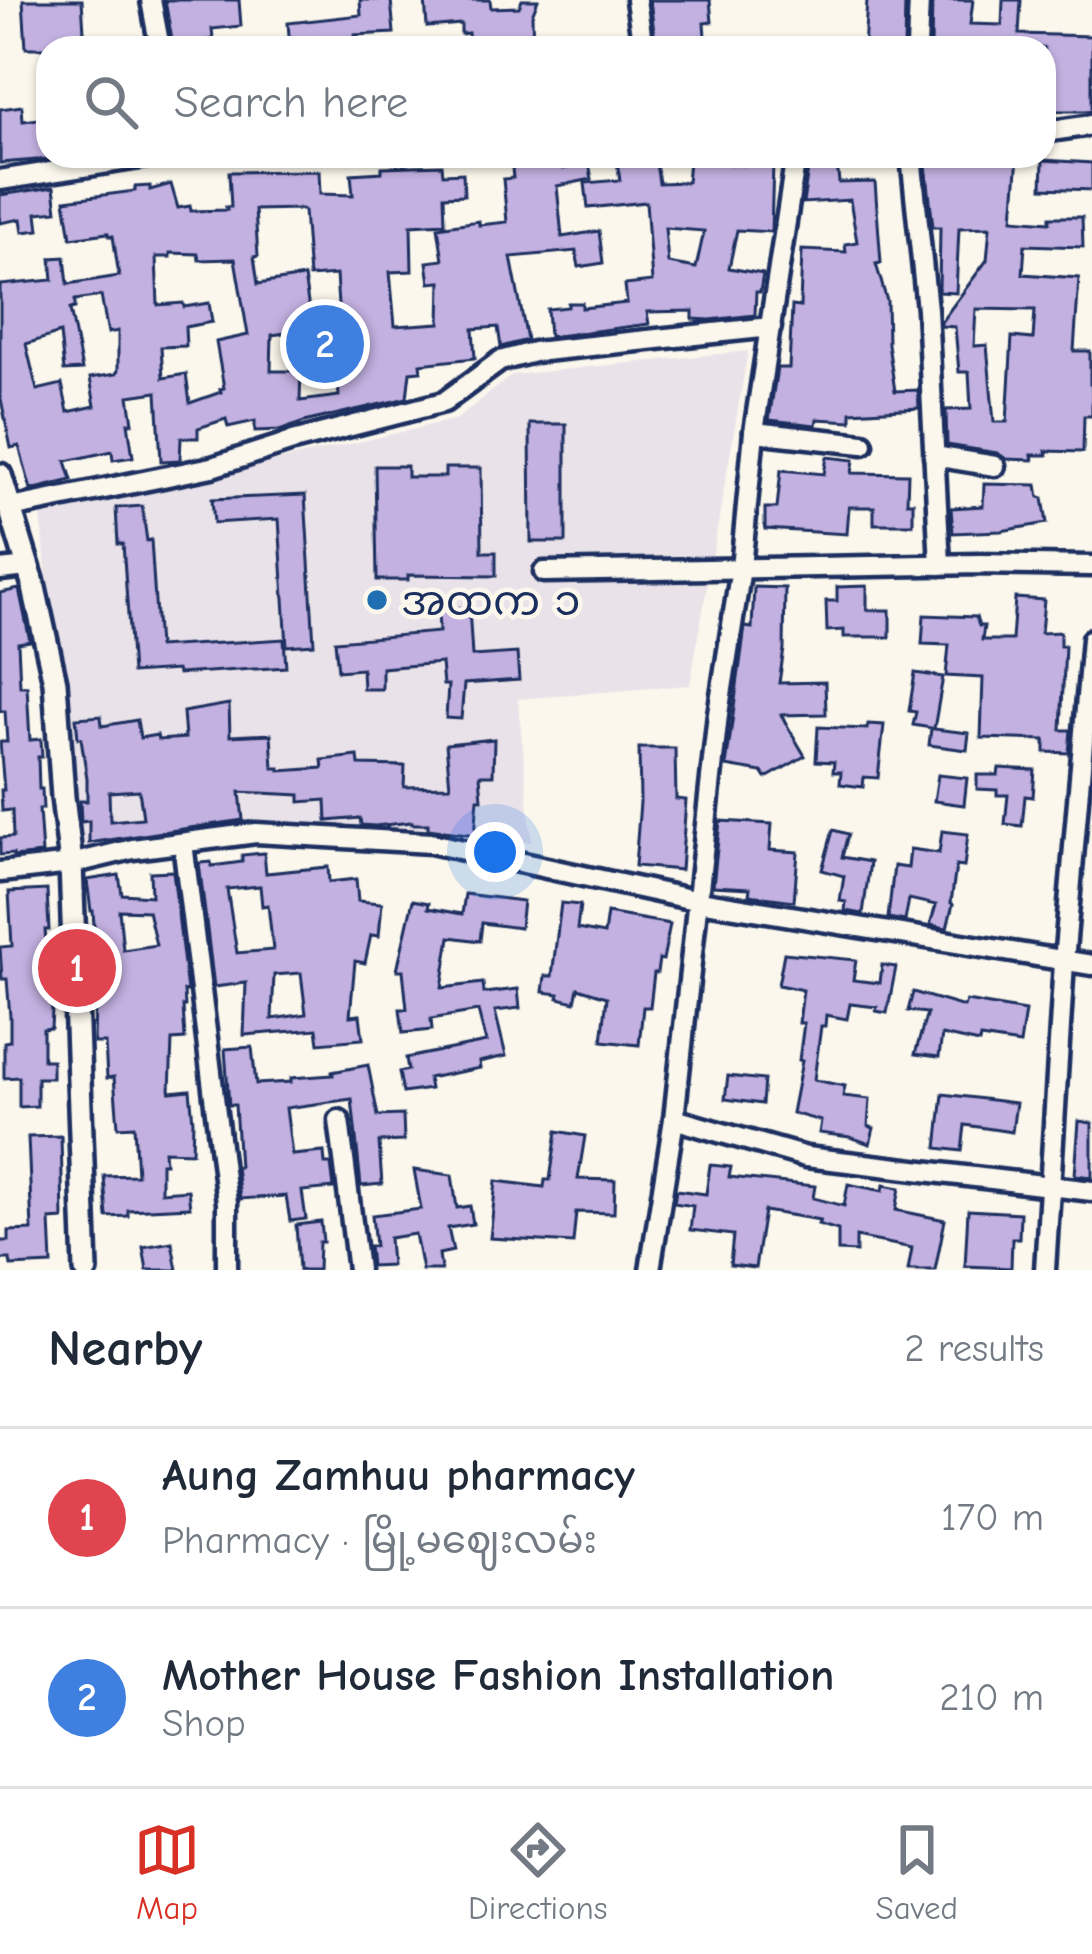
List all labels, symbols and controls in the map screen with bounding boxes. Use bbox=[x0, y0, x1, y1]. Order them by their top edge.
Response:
search box bbox=[36, 36, 1056, 168]
icon: search bbox=[78, 69, 144, 135]
text: Search here bbox=[174, 76, 408, 128]
pin: 2 bbox=[286, 299, 364, 389]
place label: အထက ၁ bbox=[401, 577, 581, 626]
marker: အထက ၁ bbox=[364, 587, 390, 613]
your location bbox=[465, 822, 525, 882]
pin: 1 bbox=[38, 923, 116, 1013]
text: Nearby bbox=[48, 1319, 202, 1378]
text: 2 results bbox=[904, 1326, 1044, 1371]
text: Aung Zamhuu pharmacy bbox=[162, 1449, 635, 1501]
text: 1 bbox=[79, 1495, 95, 1540]
text: 170 m bbox=[941, 1495, 1044, 1540]
text: Pharmacy · မြို့မဈေးလမ်း bbox=[162, 1518, 597, 1563]
text: Mother House Fashion Installation bbox=[162, 1649, 834, 1701]
text: 2 bbox=[77, 1675, 97, 1720]
text: 210 m bbox=[939, 1675, 1044, 1720]
text: Shop bbox=[162, 1701, 246, 1746]
tab: Map bbox=[134, 1817, 200, 1927]
tab: Directions bbox=[468, 1817, 608, 1927]
tab: Saved bbox=[876, 1817, 958, 1927]

